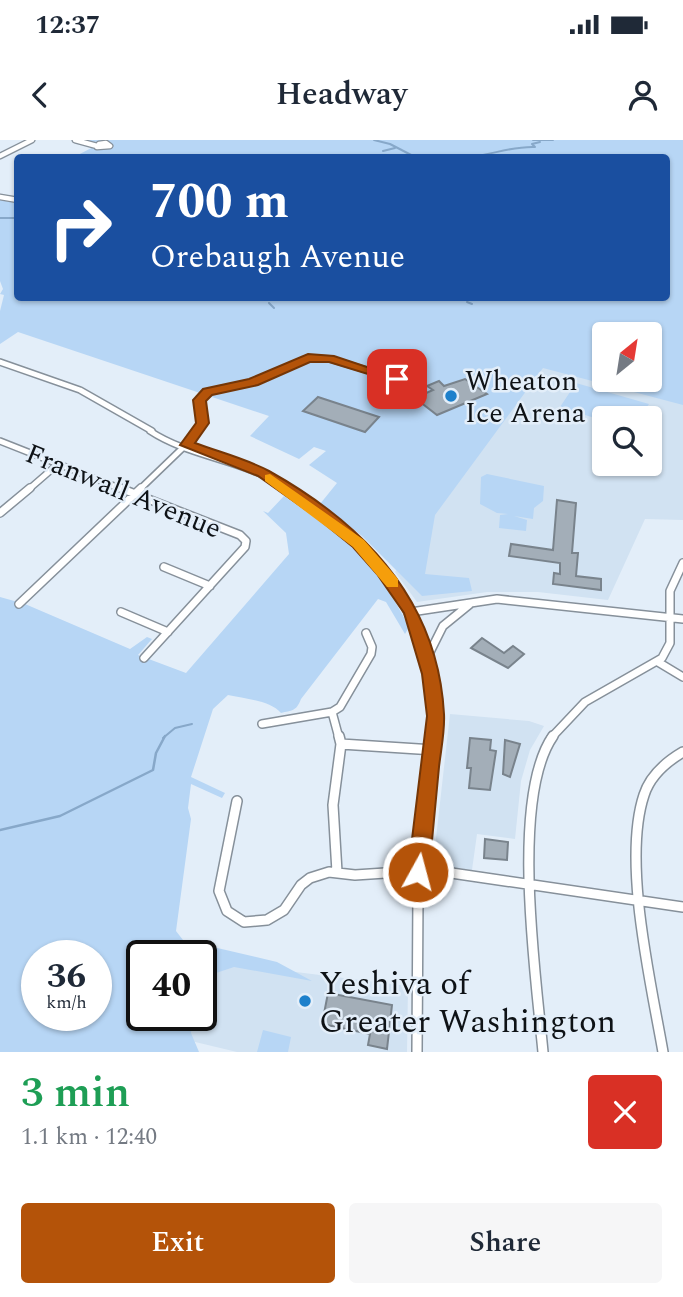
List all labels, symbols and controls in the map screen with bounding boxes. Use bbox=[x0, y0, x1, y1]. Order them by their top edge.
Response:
text: 12:37 bbox=[35, 5, 100, 45]
text: Headway bbox=[276, 70, 407, 119]
icon: back bbox=[21, 76, 59, 114]
icon: person bbox=[624, 76, 662, 114]
text: 700 m bbox=[150, 165, 289, 240]
icon: right bbox=[35, 182, 126, 273]
text: Orebaugh Avenue bbox=[150, 233, 405, 282]
north arrow bbox=[592, 322, 662, 392]
map controls bbox=[592, 322, 662, 476]
pin bbox=[367, 349, 427, 409]
icon: arrive bbox=[378, 360, 416, 398]
place label: Wheaton Ice Arena bbox=[465, 360, 586, 435]
marker: Wheaton Ice Arena bbox=[443, 388, 459, 404]
button: search bbox=[592, 406, 662, 476]
street label: Franwall Avenue bbox=[19, 432, 228, 550]
position arrow bbox=[381, 835, 455, 909]
speed limit sign: 40 bbox=[126, 940, 217, 1031]
text: 36 bbox=[47, 950, 86, 1003]
place label: Yeshiva of Greater Washington bbox=[319, 959, 616, 1047]
text: km/h bbox=[46, 989, 87, 1016]
marker: Yeshiva of Greater Washington bbox=[297, 993, 313, 1009]
text: 3 min bbox=[21, 1062, 130, 1125]
button: close bbox=[588, 1075, 662, 1149]
text: 1.1 km · 12:40 bbox=[21, 1120, 157, 1155]
button: Exit bbox=[21, 1203, 335, 1283]
button: Share bbox=[349, 1203, 662, 1283]

